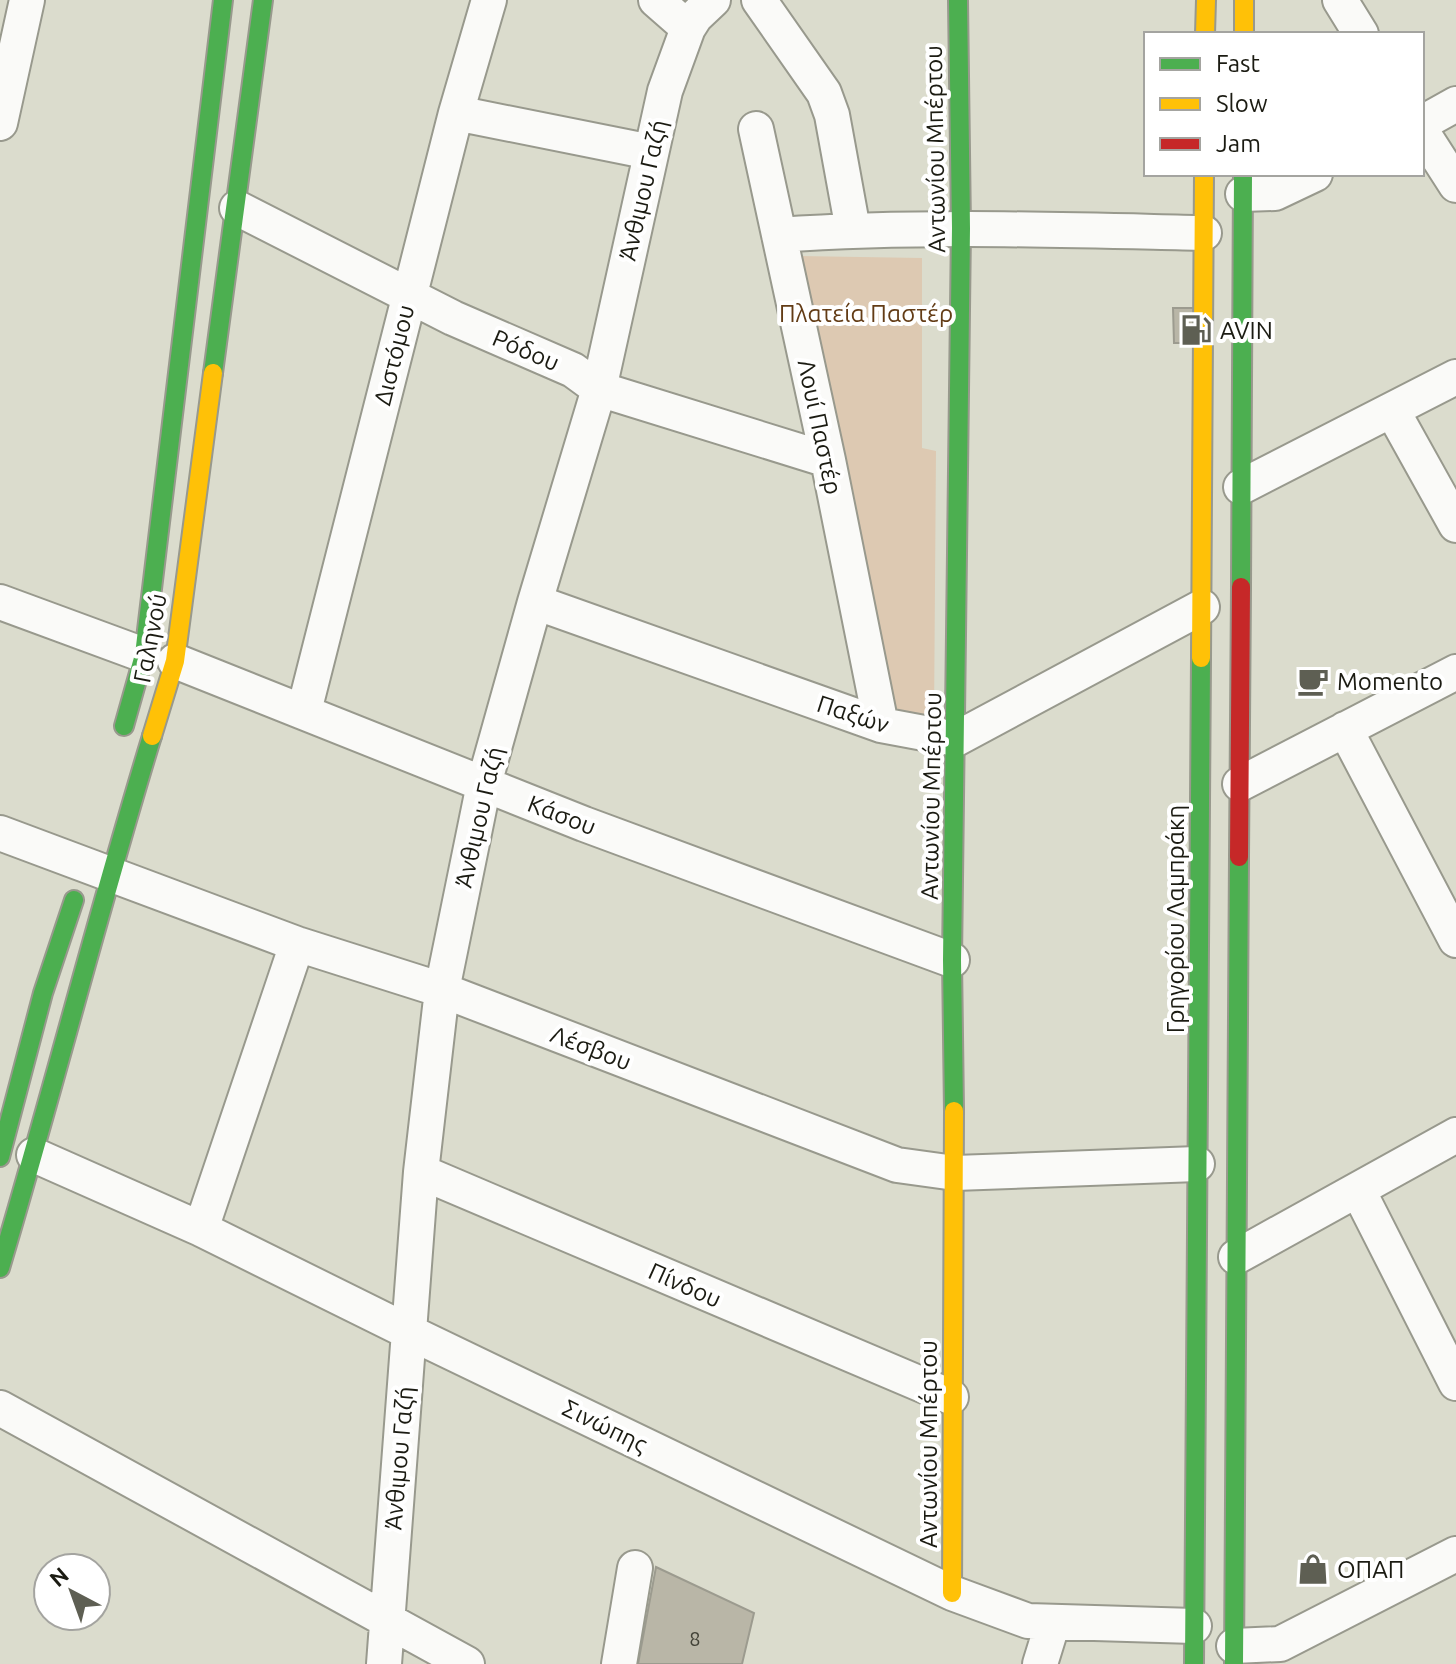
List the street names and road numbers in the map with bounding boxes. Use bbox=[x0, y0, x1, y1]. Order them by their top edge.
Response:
street label: Αντωνίου Μπέρτου bbox=[920, 45, 950, 253]
street label: Άνθιμου Γαζή bbox=[614, 117, 672, 263]
street label: Διστόμου bbox=[368, 302, 420, 408]
street label: Ρόδου bbox=[489, 324, 563, 376]
street label: Λουί Παστέρ bbox=[793, 357, 847, 497]
street label: Γαληνού bbox=[128, 591, 172, 685]
street label: Παξών bbox=[814, 690, 893, 738]
street label: Αντωνίου Μπέρτου bbox=[916, 692, 946, 900]
street label: Άνθιμου Γαζή bbox=[450, 744, 508, 890]
street label: Κάσου bbox=[524, 790, 600, 840]
street label: Γρηγορίου Λαμπράκη bbox=[1162, 805, 1189, 1033]
street label: Λέσβου bbox=[547, 1020, 635, 1076]
street label: Πίνδου bbox=[645, 1257, 725, 1313]
street label: Αντωνίου Μπέρτου bbox=[915, 1340, 942, 1548]
street label: Άνθιμου Γαζή bbox=[379, 1385, 419, 1531]
street label: Σινώπης bbox=[558, 1394, 652, 1458]

